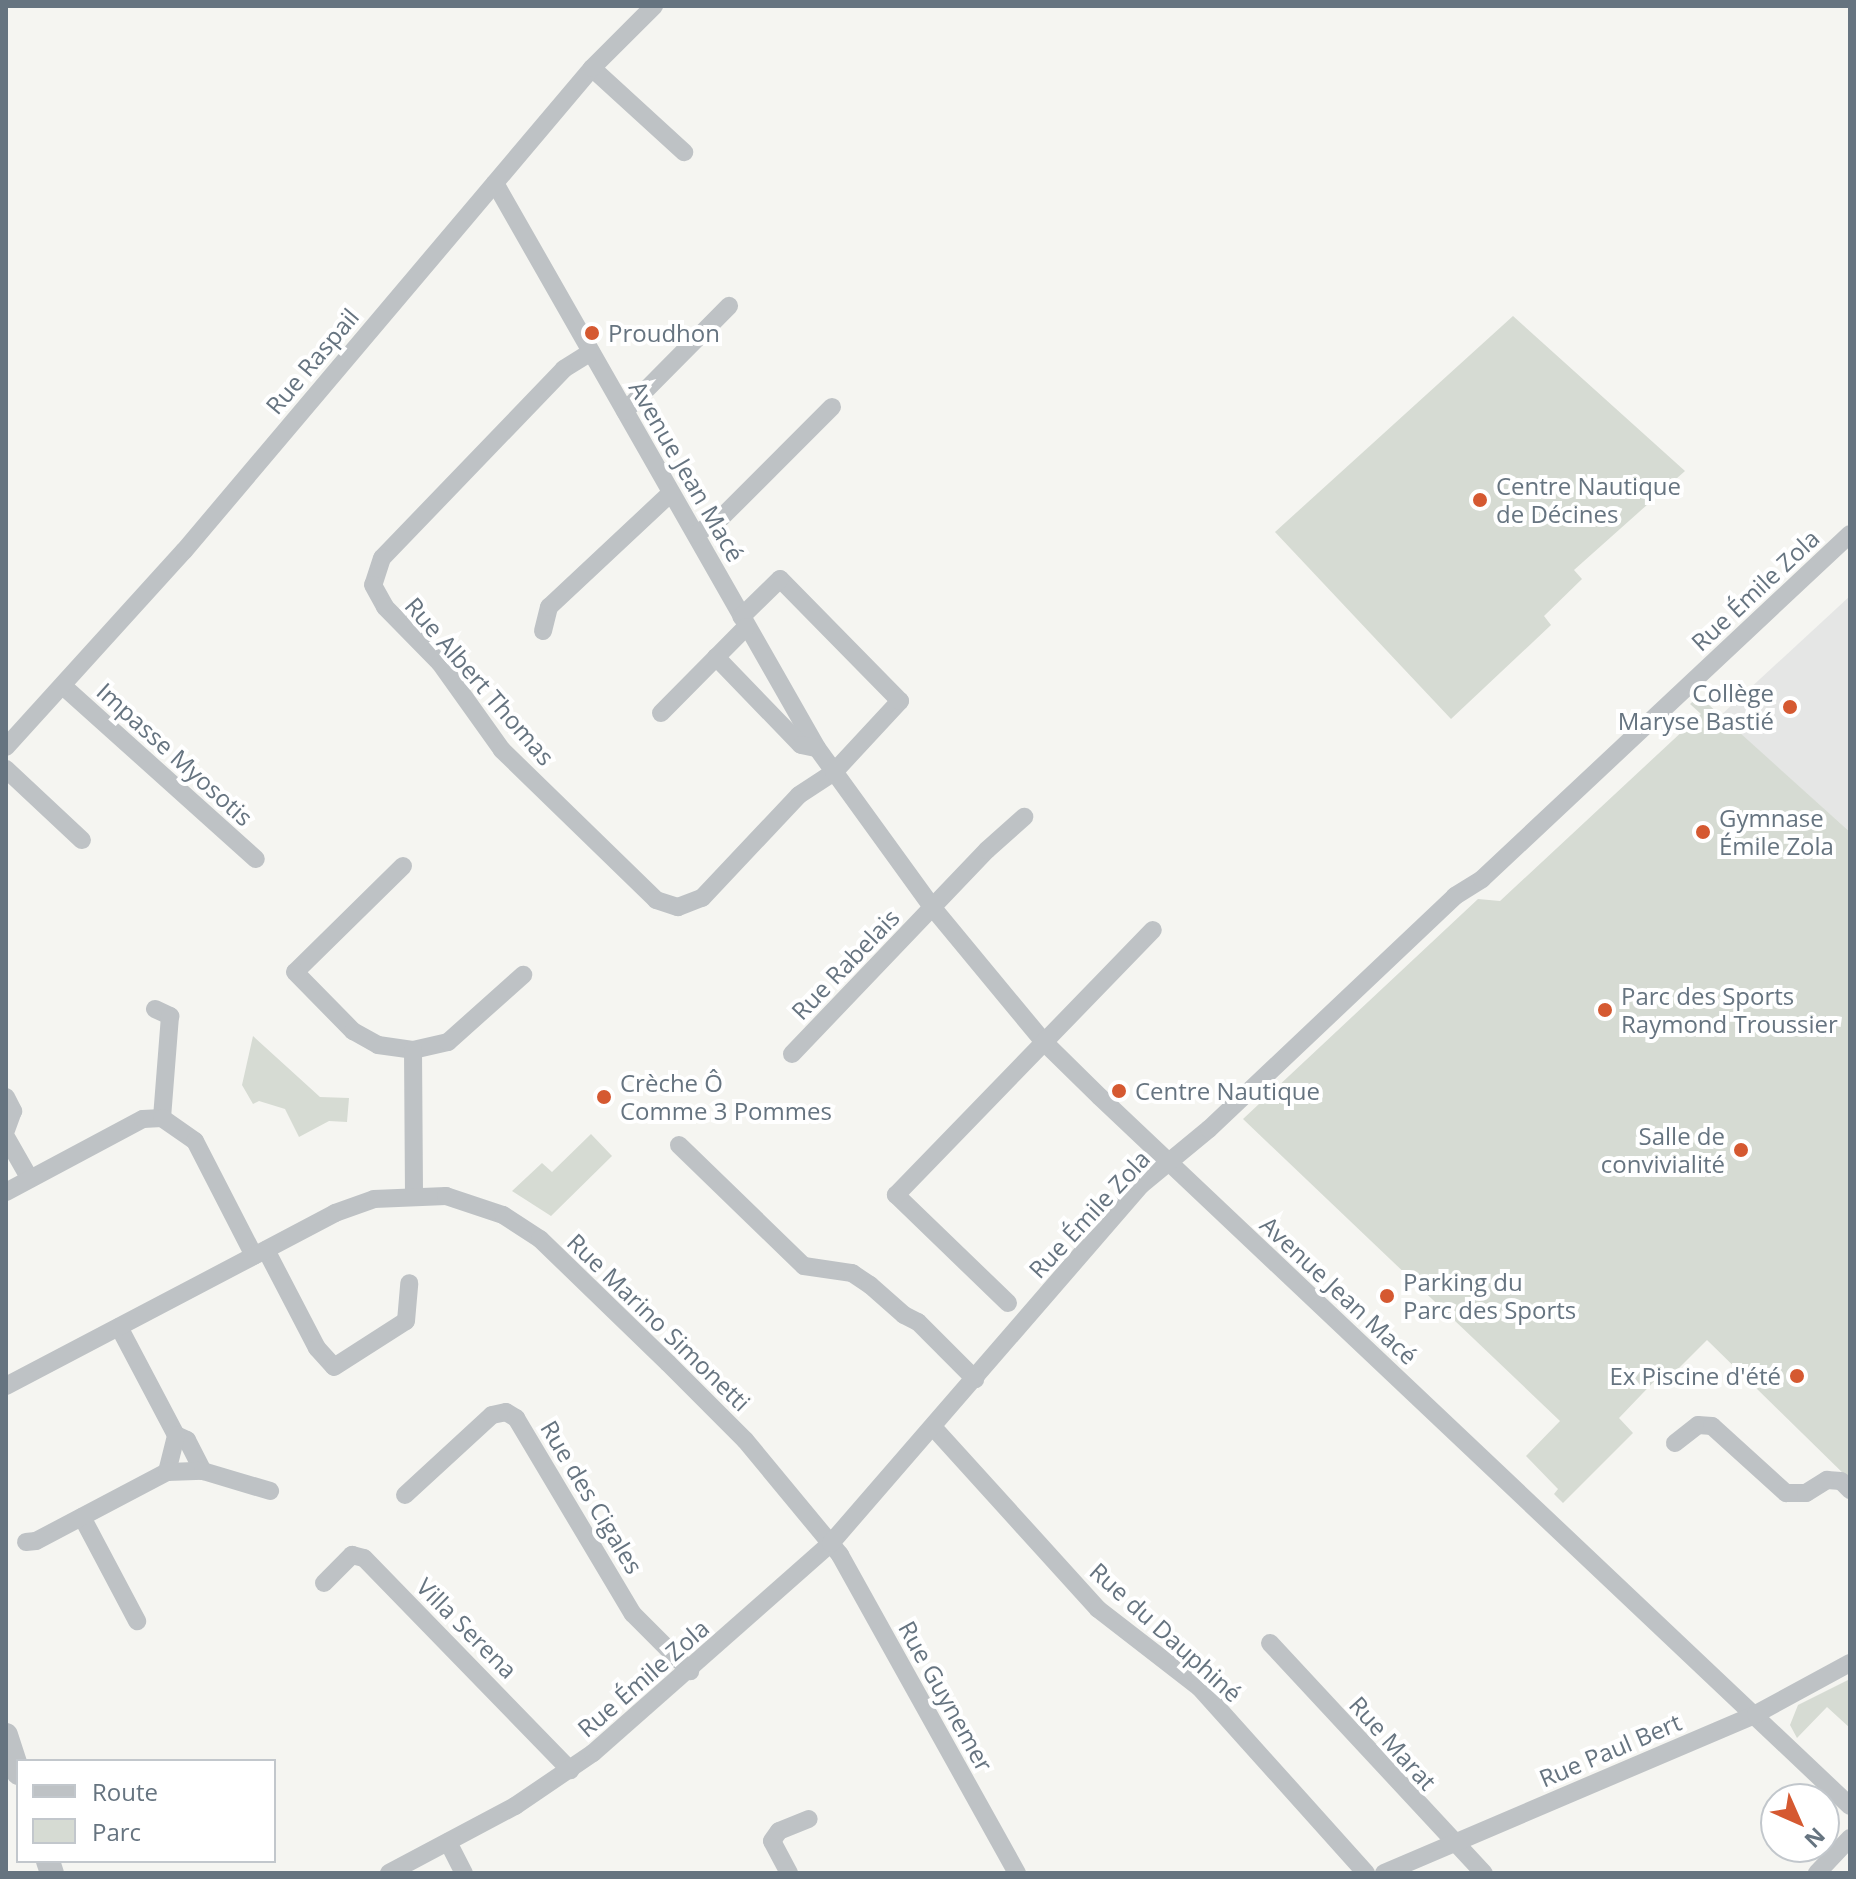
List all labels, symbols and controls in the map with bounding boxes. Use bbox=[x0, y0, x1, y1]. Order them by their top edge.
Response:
street label: Rue Raspail bbox=[260, 302, 364, 420]
place label: Proudhon bbox=[608, 319, 720, 347]
marker: Proudhon bbox=[583, 324, 601, 342]
street label: Avenue Jean Macé bbox=[624, 376, 750, 566]
place label: Centre Nautique de Décines bbox=[1496, 472, 1681, 528]
marker: Centre Nautique de Décines bbox=[1471, 491, 1489, 509]
street label: Rue Émile Zola bbox=[1685, 523, 1825, 657]
street label: Rue Albert Thomas bbox=[399, 591, 561, 771]
street label: Impasse Myosotis bbox=[91, 677, 259, 831]
place label: Collège Maryse Bastié bbox=[1618, 679, 1774, 735]
marker: Collège Maryse Bastié bbox=[1781, 698, 1799, 716]
place label: Gymnase Émile Zola bbox=[1719, 804, 1834, 860]
marker: Gymnase Émile Zola bbox=[1694, 823, 1712, 841]
street label: Rue Rabelais bbox=[785, 903, 905, 1025]
place label: Parc des Sports Raymond Troussier bbox=[1621, 982, 1838, 1038]
marker: Parc des Sports Raymond Troussier bbox=[1596, 1001, 1614, 1019]
place label: Crèche Ô Comme 3 Pommes bbox=[620, 1069, 832, 1125]
place label: Centre Nautique bbox=[1135, 1077, 1320, 1105]
marker: Centre Nautique bbox=[1110, 1082, 1128, 1100]
marker: Crèche Ô Comme 3 Pommes bbox=[595, 1088, 613, 1106]
place label: Salle de convivialité bbox=[1601, 1122, 1725, 1178]
marker: Salle de convivialité bbox=[1732, 1141, 1750, 1159]
street label: Rue Émile Zola bbox=[1022, 1144, 1156, 1284]
street label: Avenue Jean Macé bbox=[1255, 1210, 1423, 1370]
street label: Rue Marino Simonetti bbox=[562, 1227, 756, 1417]
place label: Parking du Parc des Sports bbox=[1403, 1268, 1576, 1324]
marker: Parking du Parc des Sports bbox=[1378, 1287, 1396, 1305]
place label: Ex Piscine d'été bbox=[1609, 1362, 1781, 1390]
marker: Ex Piscine d'été bbox=[1788, 1367, 1806, 1385]
street label: Rue des Cigales bbox=[535, 1415, 649, 1579]
street label: Rue du Dauphiné bbox=[1084, 1556, 1248, 1708]
street label: Villa Serena bbox=[411, 1572, 523, 1684]
street label: Rue Émile Zola bbox=[572, 1613, 714, 1743]
street label: Rue Guynemer bbox=[893, 1616, 999, 1776]
street label: Rue Marat bbox=[1344, 1690, 1442, 1796]
street label: Rue Paul Bert bbox=[1535, 1707, 1685, 1793]
legend bbox=[16, 1759, 276, 1863]
text: Route bbox=[92, 1775, 158, 1808]
north arrow bbox=[1760, 1783, 1840, 1863]
text: Parc bbox=[92, 1815, 141, 1848]
text: N bbox=[1799, 1822, 1832, 1855]

